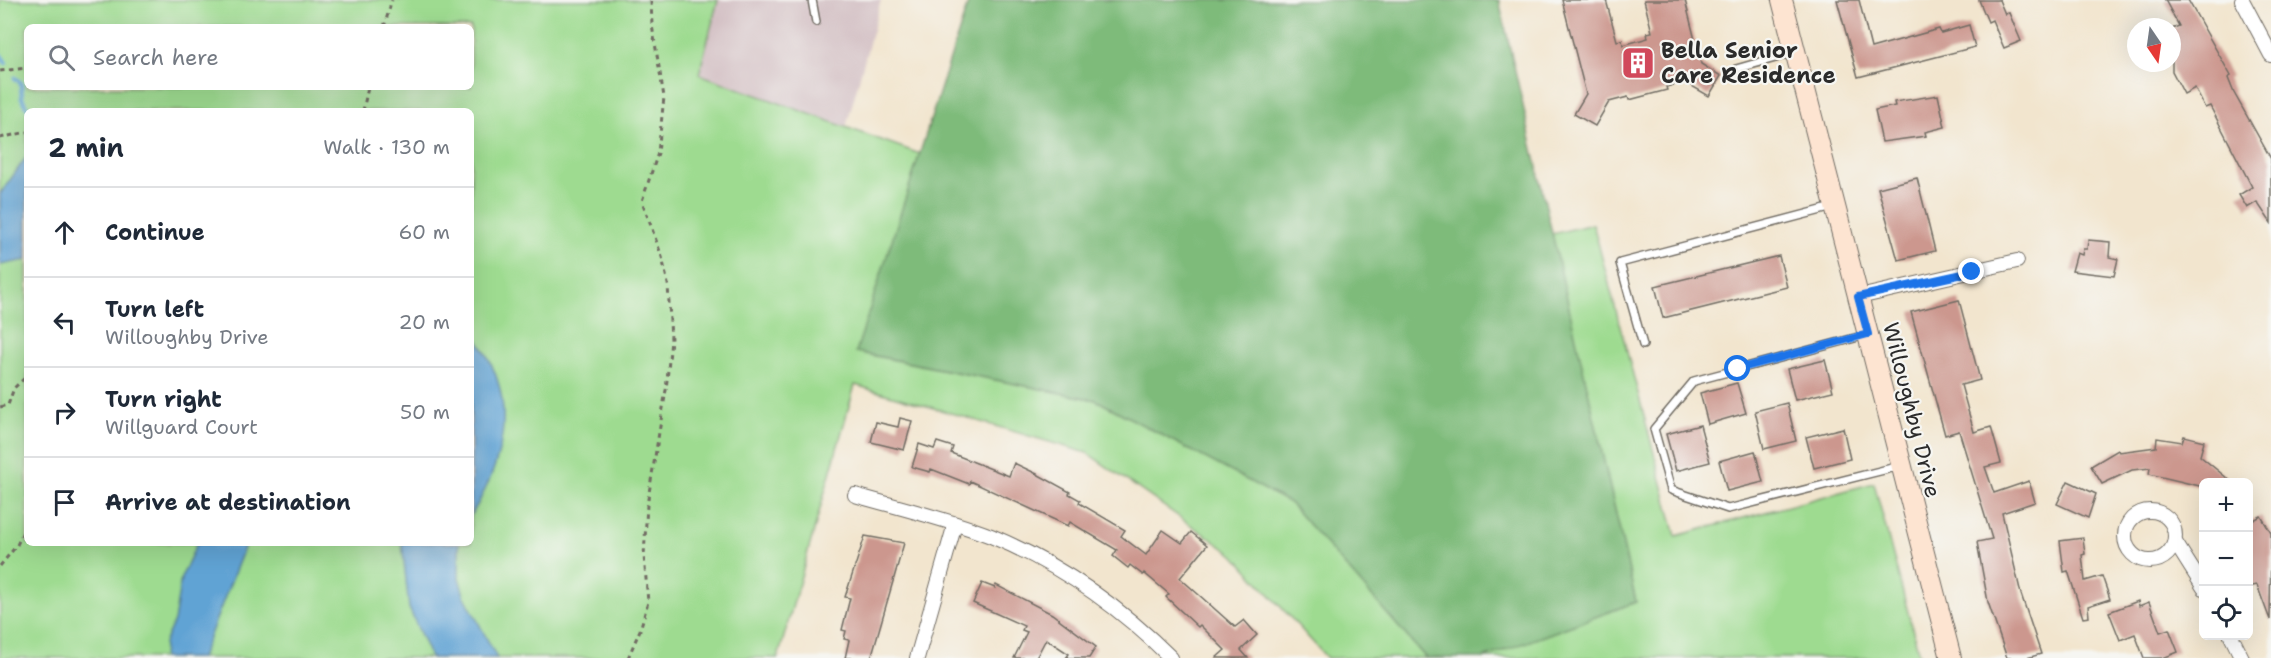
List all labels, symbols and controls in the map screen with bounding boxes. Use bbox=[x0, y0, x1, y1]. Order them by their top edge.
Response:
north arrow bbox=[2127, 18, 2181, 72]
search box bbox=[24, 24, 474, 90]
place label: Bella Senior Care Residence bbox=[1661, 36, 1836, 90]
icon: search bbox=[45, 41, 78, 74]
text: Search here bbox=[93, 43, 219, 72]
building icon: Bella Senior Care Residence bbox=[1620, 45, 1656, 81]
text: 2 min bbox=[48, 130, 124, 165]
text: Walk · 130 m bbox=[323, 134, 450, 160]
icon: ahead bbox=[48, 216, 81, 249]
text: Continue bbox=[105, 218, 205, 247]
text: 60 m bbox=[398, 219, 450, 245]
route end bbox=[1958, 258, 1984, 284]
text: Turn left bbox=[105, 295, 204, 324]
icon: left bbox=[48, 306, 81, 339]
text: 20 m bbox=[399, 309, 450, 335]
street label: Willoughby Drive bbox=[1876, 319, 1948, 501]
text: Willoughby Drive bbox=[105, 324, 269, 350]
route start bbox=[1724, 355, 1750, 381]
text: Turn right bbox=[105, 385, 222, 414]
icon: right bbox=[48, 396, 81, 429]
text: 50 m bbox=[400, 399, 450, 425]
text: Willguard Court bbox=[105, 414, 258, 440]
map controls bbox=[2199, 478, 2253, 640]
button: + bbox=[2199, 478, 2253, 532]
icon: arrive bbox=[48, 486, 81, 519]
text: Arrive at destination bbox=[105, 488, 351, 517]
button: − bbox=[2199, 532, 2253, 586]
button: locate bbox=[2199, 586, 2253, 640]

